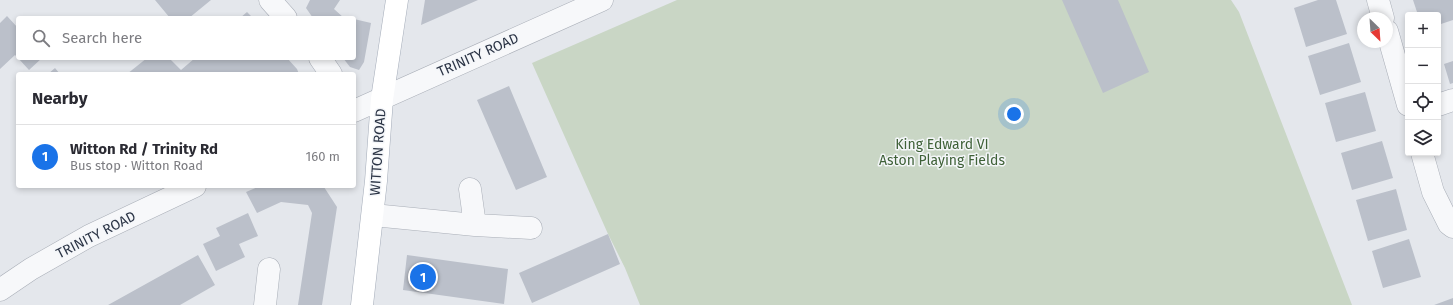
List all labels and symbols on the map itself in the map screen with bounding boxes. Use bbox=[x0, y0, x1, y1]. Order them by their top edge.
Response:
north arrow bbox=[1357, 12, 1393, 48]
street label: TRINITY ROAD bbox=[435, 30, 521, 80]
your location bbox=[1004, 104, 1024, 124]
street label: WITTON ROAD bbox=[366, 108, 390, 196]
park label: King Edward VI Aston Playing Fields bbox=[879, 136, 1005, 169]
street label: TRINITY ROAD bbox=[53, 208, 139, 262]
pin: 1 bbox=[410, 262, 436, 292]

